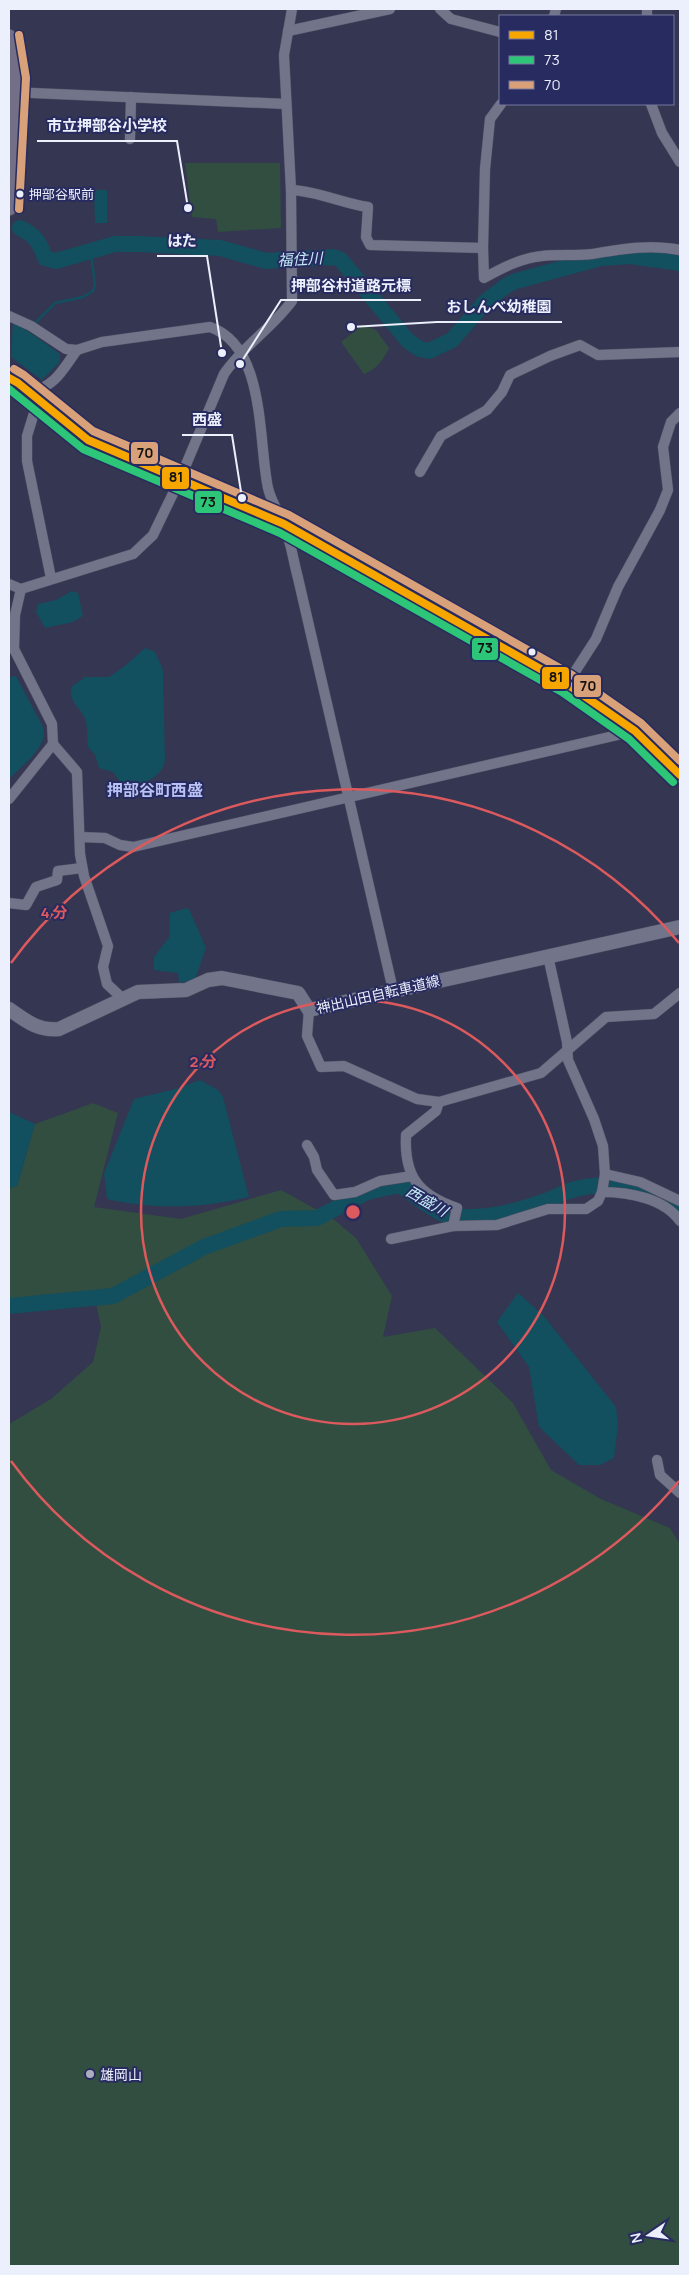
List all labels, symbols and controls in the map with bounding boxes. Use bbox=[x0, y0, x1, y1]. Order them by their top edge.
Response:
legend bbox=[499, 15, 674, 105]
text: 81 bbox=[544, 24, 559, 45]
text: 73 bbox=[544, 49, 560, 70]
text: 70 bbox=[544, 74, 561, 95]
callout: 市立押部谷小学校 bbox=[37, 111, 177, 141]
text: 市立押部谷小学校 bbox=[47, 115, 167, 136]
place label: 押部谷駅前 bbox=[29, 185, 94, 203]
marker: 押部谷駅前 bbox=[15, 189, 25, 199]
callout: はた bbox=[157, 226, 207, 256]
text: はた bbox=[167, 230, 197, 251]
water label: 福住川 bbox=[277, 247, 325, 271]
callout: 押部谷村道路元標 bbox=[281, 270, 421, 300]
text: 押部谷村道路元標 bbox=[291, 275, 411, 296]
callout: おしんべ幼稚園 bbox=[437, 292, 562, 322]
text: おしんべ幼稚園 bbox=[446, 296, 552, 317]
callout: 西盛 bbox=[182, 405, 232, 435]
text: 西盛 bbox=[192, 409, 222, 430]
line badge: 70 bbox=[130, 441, 159, 465]
text: 70 bbox=[137, 443, 153, 462]
line badge: 81 bbox=[161, 466, 190, 490]
text: 81 bbox=[169, 467, 183, 486]
line badge: 73 bbox=[194, 490, 223, 514]
text: 73 bbox=[200, 492, 216, 511]
line badge: 73 bbox=[471, 637, 499, 661]
text: 73 bbox=[477, 638, 493, 657]
unlabelled marker bbox=[527, 647, 537, 657]
line badge: 81 bbox=[541, 666, 570, 690]
text: 81 bbox=[549, 667, 563, 686]
line badge: 70 bbox=[573, 674, 602, 698]
text: 70 bbox=[580, 676, 596, 695]
district label: 押部谷町西盛 bbox=[107, 779, 203, 801]
text: 4 分 bbox=[40, 902, 68, 923]
street label: 神出山田自転車道線 bbox=[314, 971, 442, 1017]
text: 2 分 bbox=[190, 1051, 216, 1072]
water label: 西盛川 bbox=[402, 1181, 453, 1222]
centre of rings bbox=[344, 1203, 362, 1221]
place label: 雄岡山 bbox=[100, 2065, 142, 2084]
marker: 雄岡山 bbox=[84, 2068, 96, 2080]
north arrow bbox=[624, 2210, 674, 2260]
text: N bbox=[625, 2231, 646, 2245]

